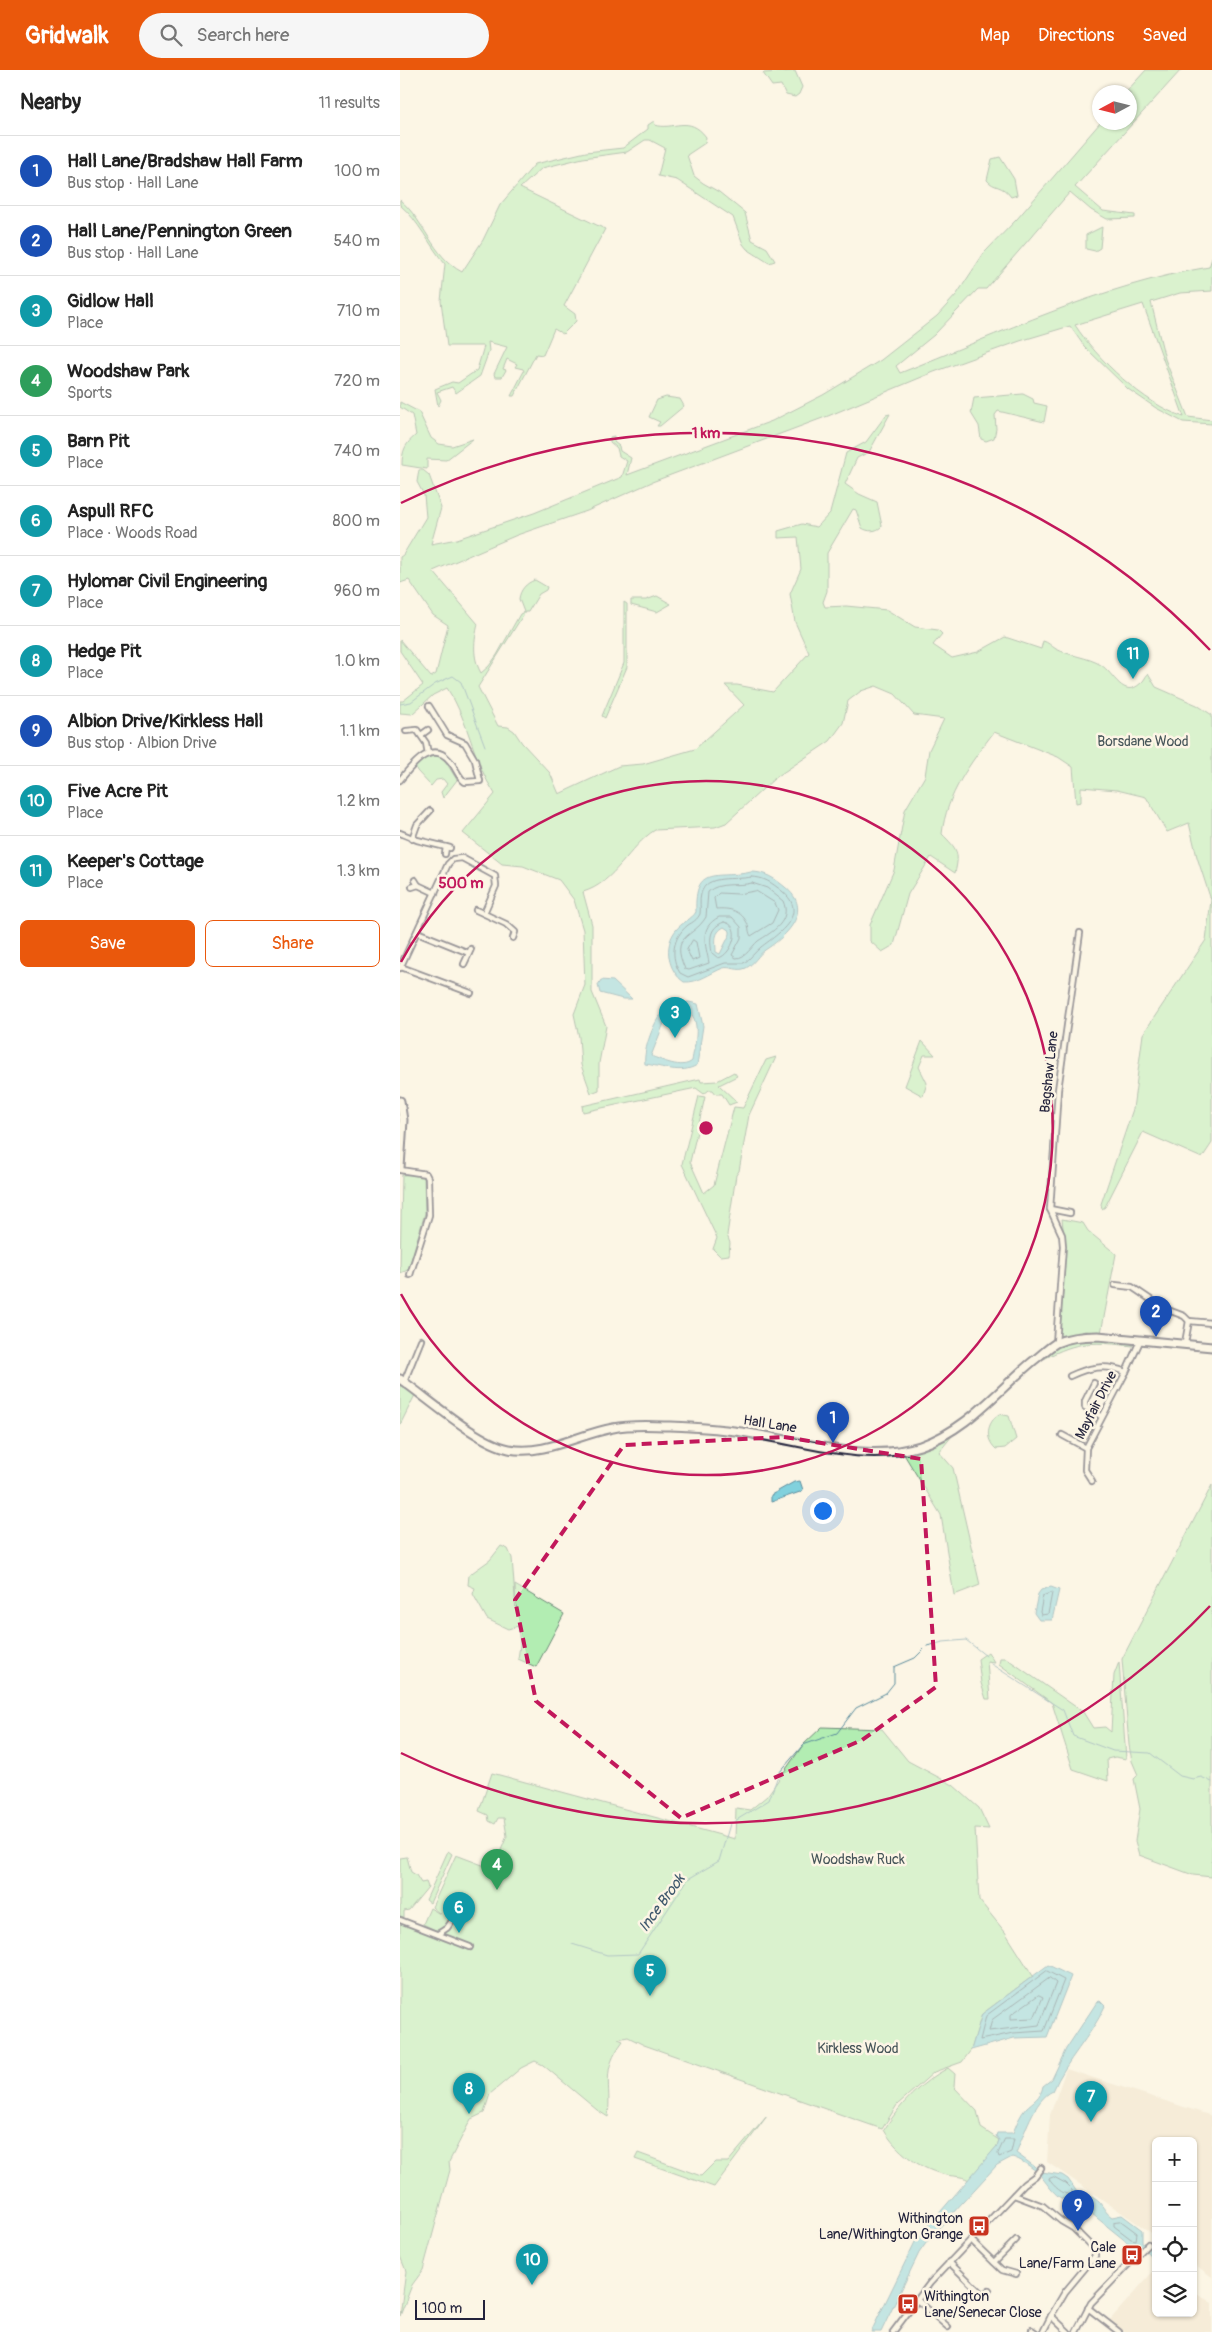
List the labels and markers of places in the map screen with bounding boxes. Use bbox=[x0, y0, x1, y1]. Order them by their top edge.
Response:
pin: 11 bbox=[1117, 638, 1149, 679]
pin: 3 bbox=[659, 997, 691, 1038]
centre of rings bbox=[697, 1119, 715, 1137]
pin: 2 bbox=[1140, 1296, 1172, 1337]
pin: 1 bbox=[817, 1402, 849, 1443]
pin: 4 bbox=[481, 1849, 513, 1890]
pin: 6 bbox=[443, 1892, 475, 1933]
pin: 5 bbox=[634, 1955, 666, 1996]
pin: 8 bbox=[453, 2073, 485, 2114]
pin: 7 bbox=[1075, 2081, 1107, 2122]
pin: 9 bbox=[1062, 2190, 1094, 2231]
place label: Withington Lane/Withington Grange bbox=[819, 2210, 963, 2243]
bus stop icon: Withington Lane/Withington Grange bbox=[967, 2214, 991, 2238]
place label: Cale Lane/Farm Lane bbox=[1019, 2239, 1116, 2272]
bus stop icon: Cale Lane/Farm Lane bbox=[1120, 2243, 1144, 2267]
pin: 10 bbox=[516, 2244, 548, 2285]
place label: Withington Lane/Senecar Close bbox=[924, 2288, 1042, 2321]
bus stop icon: Withington Lane/Senecar Close bbox=[896, 2292, 920, 2316]

